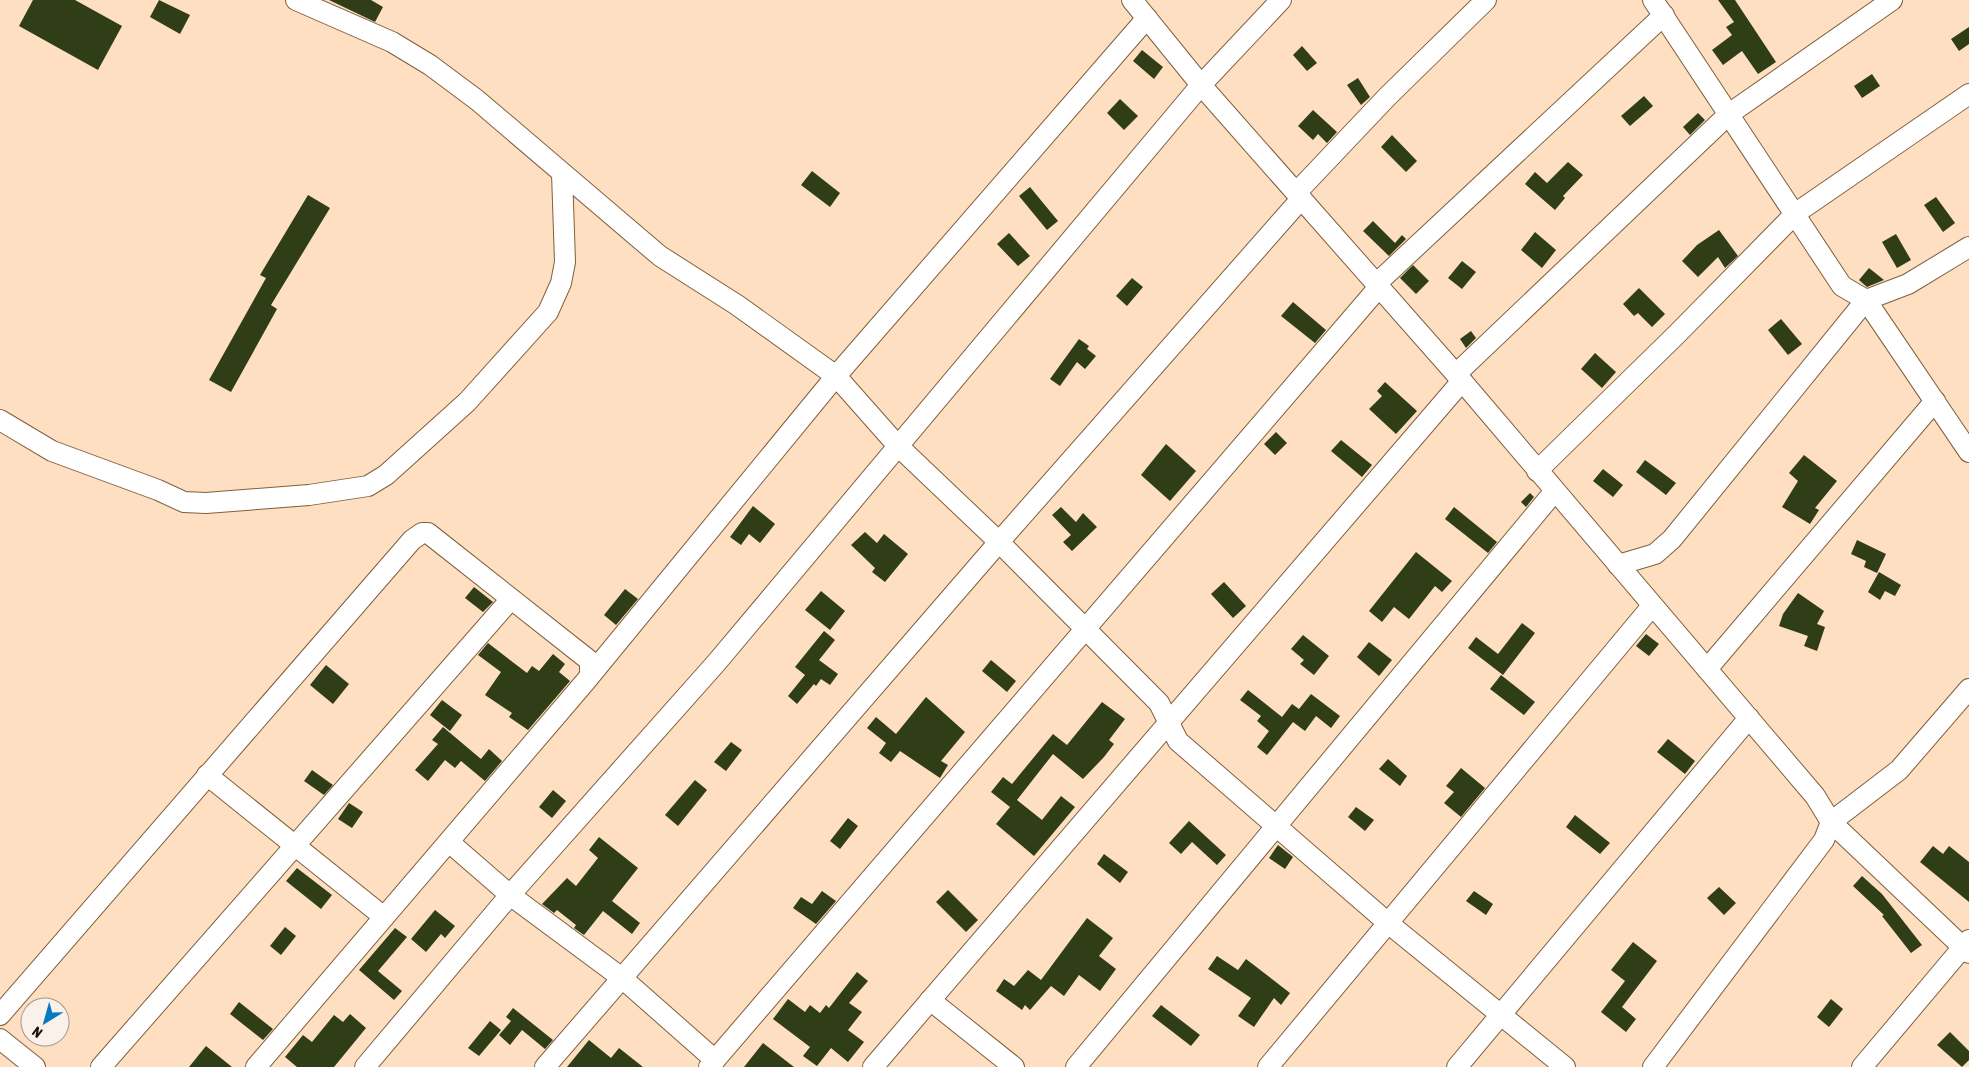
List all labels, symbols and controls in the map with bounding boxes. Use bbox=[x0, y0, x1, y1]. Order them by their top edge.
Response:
north arrow bbox=[20, 997, 70, 1047]
text: N bbox=[29, 1024, 45, 1041]

